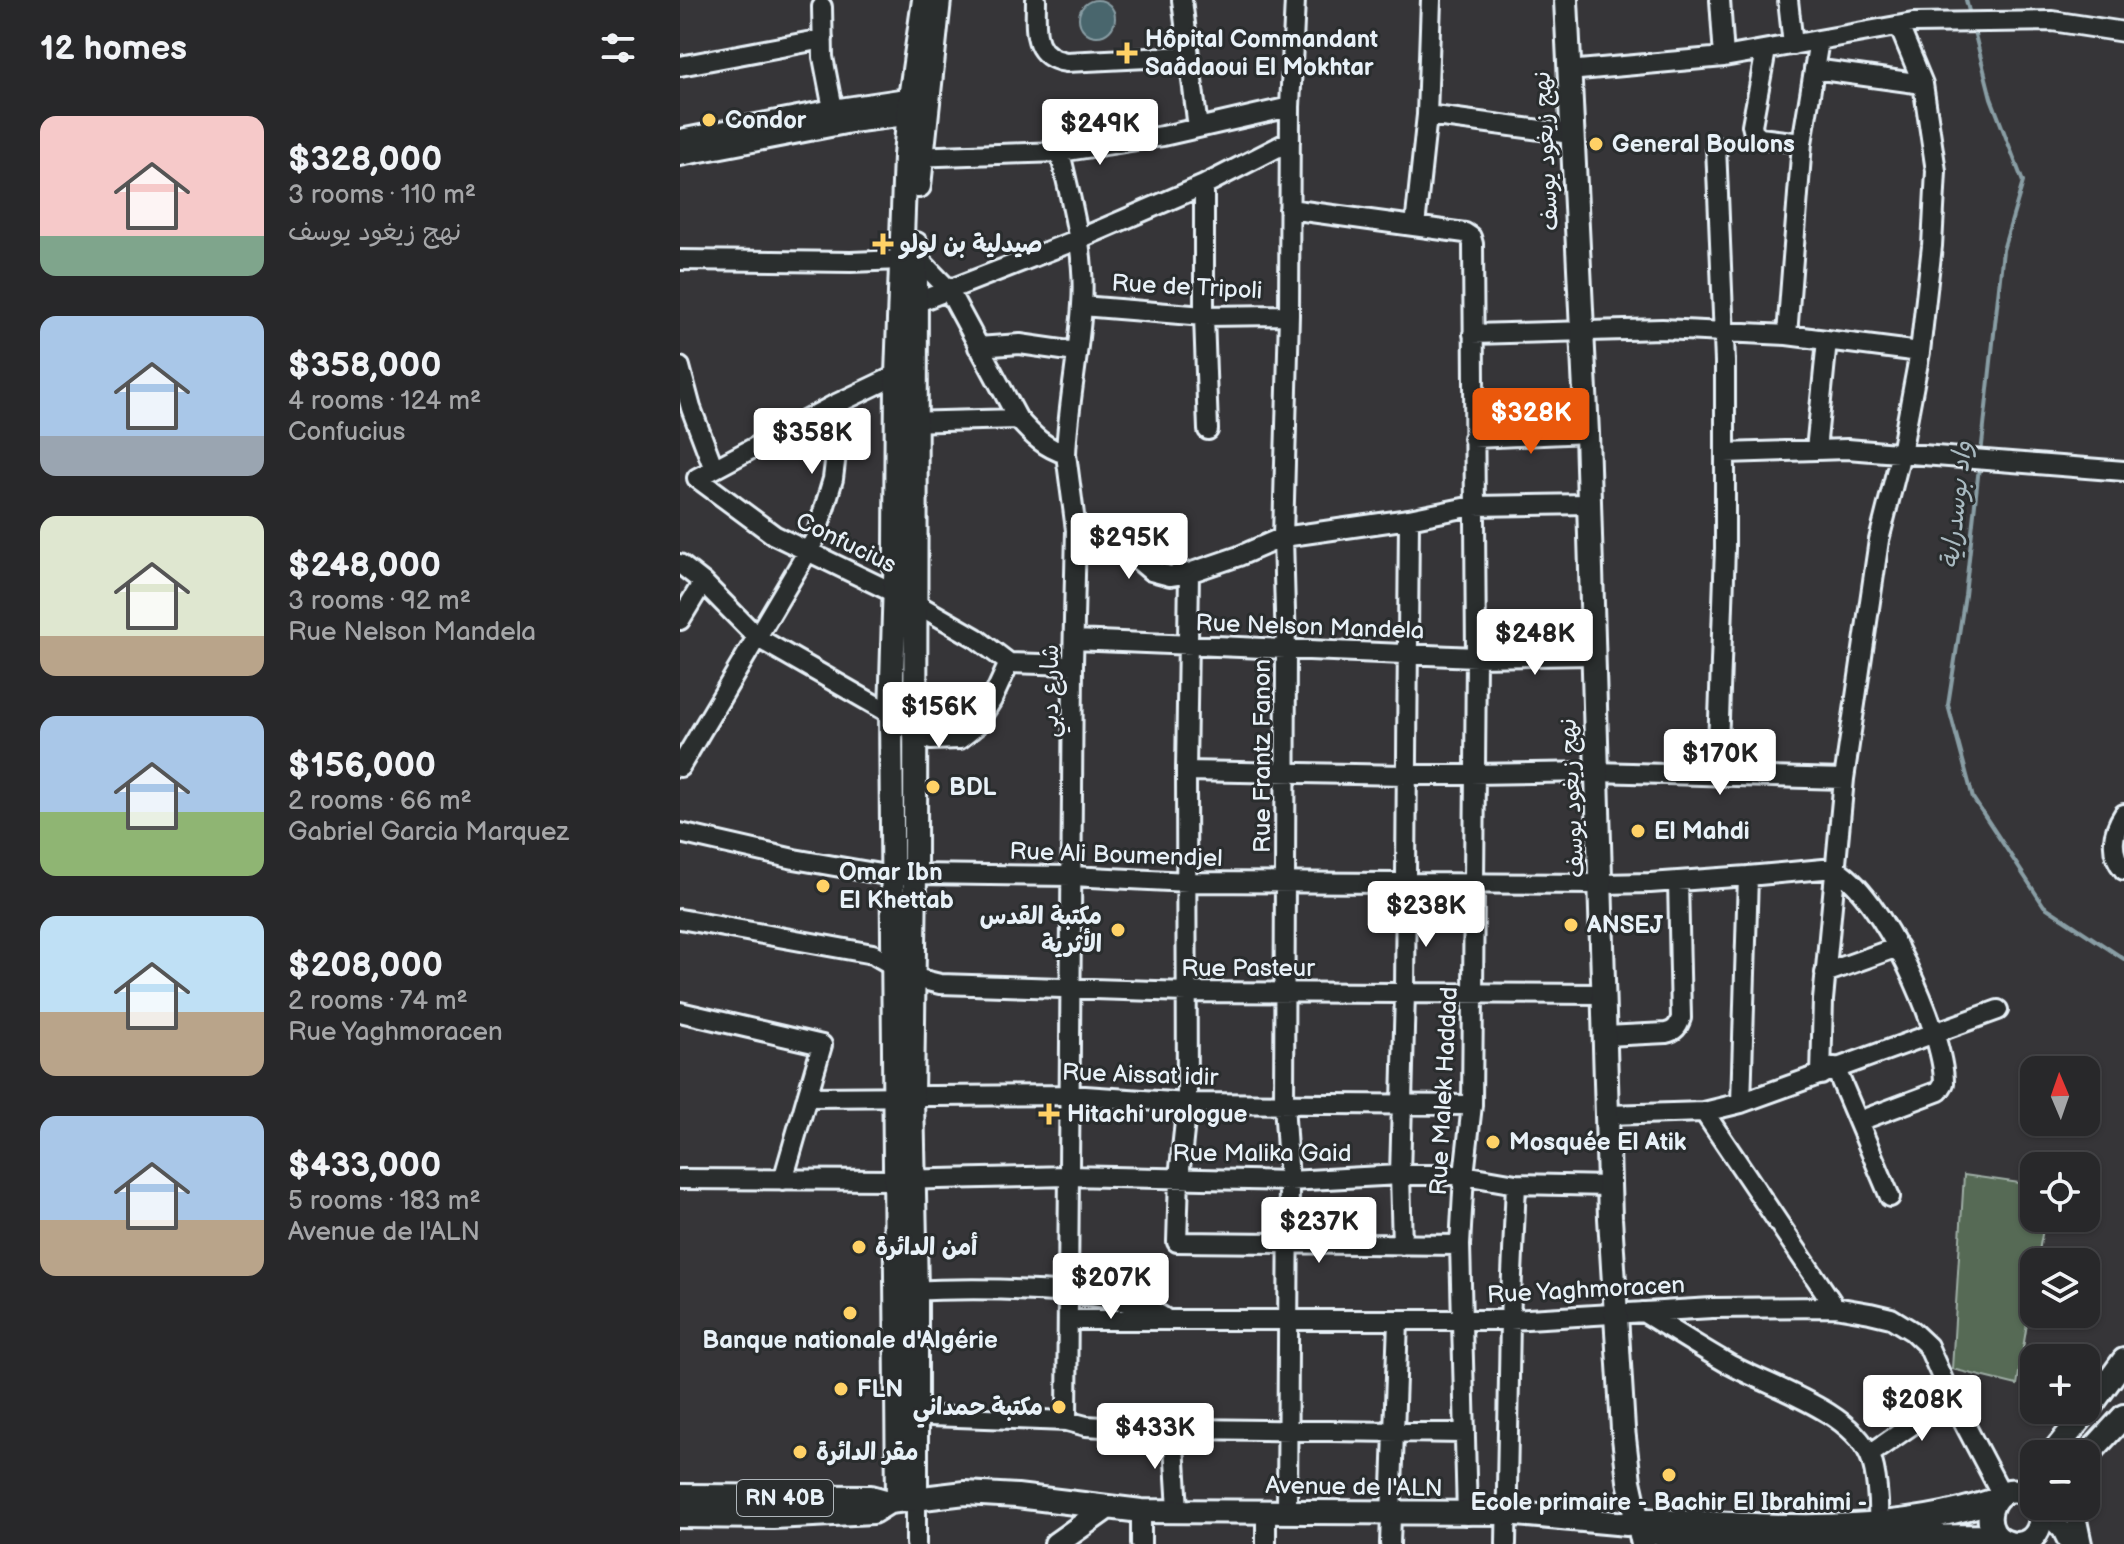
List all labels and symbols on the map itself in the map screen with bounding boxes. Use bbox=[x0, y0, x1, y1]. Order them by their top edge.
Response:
place label: Hôpital Commandant Saâdaoui El Mokhtar bbox=[1145, 25, 1378, 82]
marker: Hôpital Commandant Saâdaoui El Mokhtar bbox=[1116, 42, 1138, 64]
street label: نهج زيغود يوسف bbox=[1527, 70, 1566, 232]
pin: $249K bbox=[1044, 99, 1156, 167]
place label: Condor bbox=[725, 106, 807, 135]
marker: Condor bbox=[700, 111, 718, 129]
place label: General Boulons bbox=[1612, 130, 1795, 159]
marker: General Boulons bbox=[1587, 135, 1605, 153]
place label: صيدلية بن لولو bbox=[898, 230, 1042, 259]
marker: صيدلية بن لولو bbox=[874, 235, 892, 253]
street label: Rue de Tripoli bbox=[1111, 269, 1263, 305]
pin: $328K bbox=[1475, 388, 1587, 456]
pin: $358K bbox=[756, 408, 868, 476]
water label: واد بوسدراية bbox=[1935, 440, 1979, 570]
street label: Confucius bbox=[791, 506, 901, 580]
pin: $295K bbox=[1073, 513, 1185, 581]
street label: Rue Nelson Mandela bbox=[1195, 609, 1425, 645]
pin: $248K bbox=[1479, 609, 1591, 677]
street label: شارع دبي bbox=[1036, 644, 1071, 738]
street label: Rue Frantz Fanon bbox=[1248, 659, 1277, 853]
pin: $156K bbox=[883, 682, 995, 750]
street label: نهج زيغود يوسف bbox=[1553, 717, 1592, 879]
pin: $170K bbox=[1664, 729, 1776, 797]
place label: BDL bbox=[949, 773, 997, 802]
marker: BDL bbox=[924, 778, 942, 796]
place label: El Mahdi bbox=[1654, 817, 1750, 846]
marker: El Mahdi bbox=[1629, 822, 1647, 840]
street label: Rue Ali Boumendjel bbox=[1009, 837, 1223, 873]
place label: Omar Ibn El Khettab bbox=[839, 858, 954, 915]
marker: Omar Ibn El Khettab bbox=[814, 877, 832, 895]
pin: $238K bbox=[1370, 881, 1482, 949]
place label: مكتبة القدس الأثرية bbox=[980, 902, 1102, 959]
place label: ANSEJ bbox=[1586, 911, 1664, 940]
marker: ANSEJ bbox=[1562, 916, 1580, 934]
marker: مكتبة القدس الأثرية bbox=[1109, 921, 1127, 939]
street label: Rue Pasteur bbox=[1181, 954, 1315, 983]
street label: Rue Malek Haddad bbox=[1424, 986, 1464, 1196]
north arrow bbox=[2020, 1056, 2100, 1136]
street label: Rue Aissat idir bbox=[1061, 1058, 1219, 1092]
place label: Hitachi urologue bbox=[1067, 1100, 1248, 1129]
marker: Hitachi urologue bbox=[1038, 1103, 1060, 1125]
place label: Mosquée El Atik bbox=[1509, 1128, 1687, 1157]
marker: Mosquée El Atik bbox=[1484, 1133, 1502, 1151]
street label: Rue Malika Gaid bbox=[1173, 1139, 1351, 1168]
pin: $237K bbox=[1263, 1197, 1375, 1265]
place label: أمن الدائرة bbox=[875, 1232, 978, 1262]
marker: أمن الدائرة bbox=[850, 1238, 868, 1256]
pin: $207K bbox=[1055, 1253, 1167, 1321]
street label: Rue Yaghmoracen bbox=[1486, 1270, 1686, 1310]
marker: Banque nationale d'Algérie bbox=[841, 1304, 859, 1322]
place label: Banque nationale d'Algérie bbox=[702, 1326, 998, 1355]
place label: FLN bbox=[857, 1375, 903, 1404]
pin: $208K bbox=[1866, 1375, 1978, 1443]
marker: FLN bbox=[832, 1380, 850, 1398]
place label: مكتبة حمداني bbox=[913, 1393, 1043, 1428]
marker: مكتبة حمداني bbox=[1050, 1398, 1068, 1416]
pin: $433K bbox=[1099, 1403, 1211, 1471]
place label: مقر الدائرة bbox=[816, 1438, 919, 1467]
marker: مقر الدائرة bbox=[791, 1443, 809, 1461]
marker: Ecole primaire - Bachir El Ibrahimi - bbox=[1660, 1466, 1678, 1484]
street label: Avenue de l'ALN bbox=[1265, 1471, 1443, 1503]
road number: RN 40B bbox=[737, 1480, 833, 1516]
place label: Ecole primaire - Bachir El Ibrahimi - bbox=[1471, 1488, 1867, 1517]

